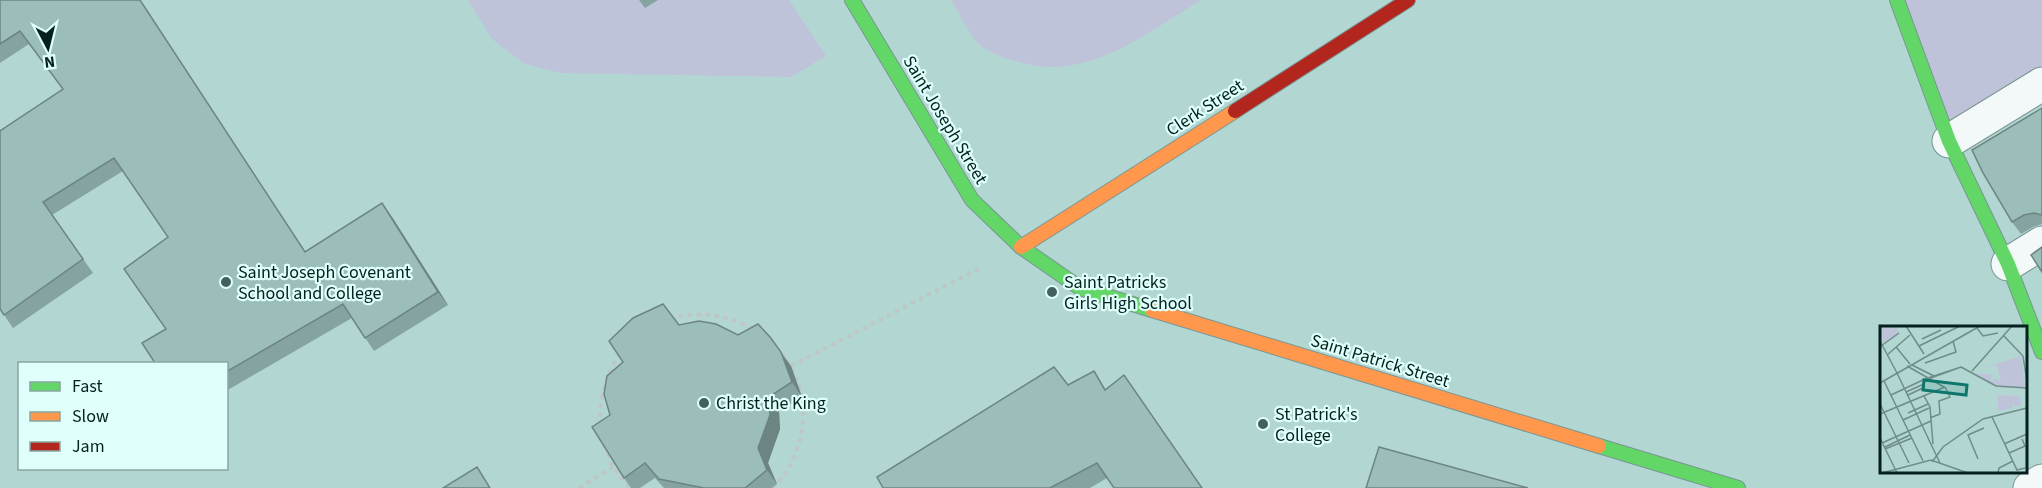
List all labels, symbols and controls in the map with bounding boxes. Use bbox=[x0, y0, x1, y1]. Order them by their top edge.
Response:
north arrow bbox=[18, 18, 78, 78]
text: N bbox=[43, 50, 56, 73]
street label: Saint Joseph Street bbox=[897, 51, 993, 189]
street label: Clerk Street bbox=[1161, 74, 1249, 142]
place label: Saint Joseph Covenant School and College bbox=[238, 260, 411, 306]
place label: Saint Patricks Girls High School bbox=[1064, 270, 1192, 316]
marker: Saint Joseph Covenant School and College bbox=[219, 275, 233, 289]
marker: Saint Patricks Girls High School bbox=[1045, 285, 1059, 299]
inset map bbox=[1880, 326, 2027, 473]
street label: Saint Patrick Street bbox=[1308, 328, 1452, 394]
legend bbox=[18, 362, 228, 470]
text: Fast bbox=[72, 374, 103, 399]
place label: Christ the King bbox=[716, 391, 826, 416]
marker: Christ the King bbox=[697, 396, 711, 410]
place label: St Patrick's College bbox=[1275, 402, 1358, 448]
text: Slow bbox=[72, 404, 109, 429]
marker: St Patrick's College bbox=[1256, 417, 1270, 431]
text: Jam bbox=[72, 434, 105, 459]

